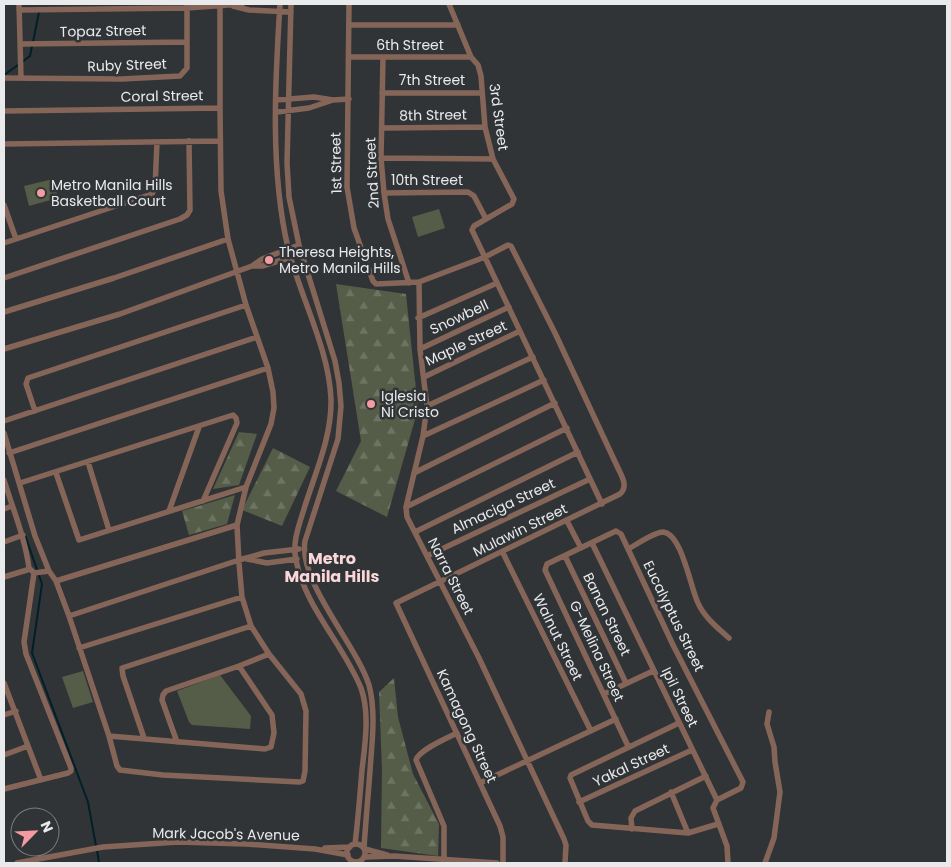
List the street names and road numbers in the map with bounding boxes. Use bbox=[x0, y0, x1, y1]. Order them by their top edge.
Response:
street label: Topaz Street bbox=[60, 20, 146, 42]
street label: 6th Street bbox=[376, 35, 444, 55]
street label: Ruby Street bbox=[87, 54, 167, 76]
street label: 7th Street bbox=[399, 70, 465, 90]
street label: 3rd Street bbox=[484, 82, 514, 152]
street label: Coral Street bbox=[121, 85, 203, 107]
street label: 8th Street bbox=[399, 104, 467, 126]
street label: 1st Street bbox=[325, 132, 347, 194]
street label: 2nd Street bbox=[360, 137, 384, 209]
street label: 10th Street bbox=[391, 170, 463, 190]
street label: Snowbell bbox=[426, 295, 492, 339]
street label: Maple Street bbox=[422, 315, 510, 371]
street label: Almaciga Street bbox=[448, 473, 558, 539]
street label: Mulawin Street bbox=[470, 499, 570, 561]
street label: Narra Street bbox=[423, 534, 479, 618]
street label: Eucalyptus Street bbox=[638, 557, 710, 675]
street label: Banan Street bbox=[578, 569, 636, 659]
street label: Walnut Street bbox=[528, 590, 588, 684]
street label: G-Melina Street bbox=[565, 597, 629, 705]
street label: Ipil Street bbox=[657, 664, 703, 730]
street label: Kamagong Street bbox=[432, 666, 502, 786]
street label: Yakal Street bbox=[589, 739, 673, 791]
street label: Mark Jacob's Avenue bbox=[152, 823, 300, 845]

